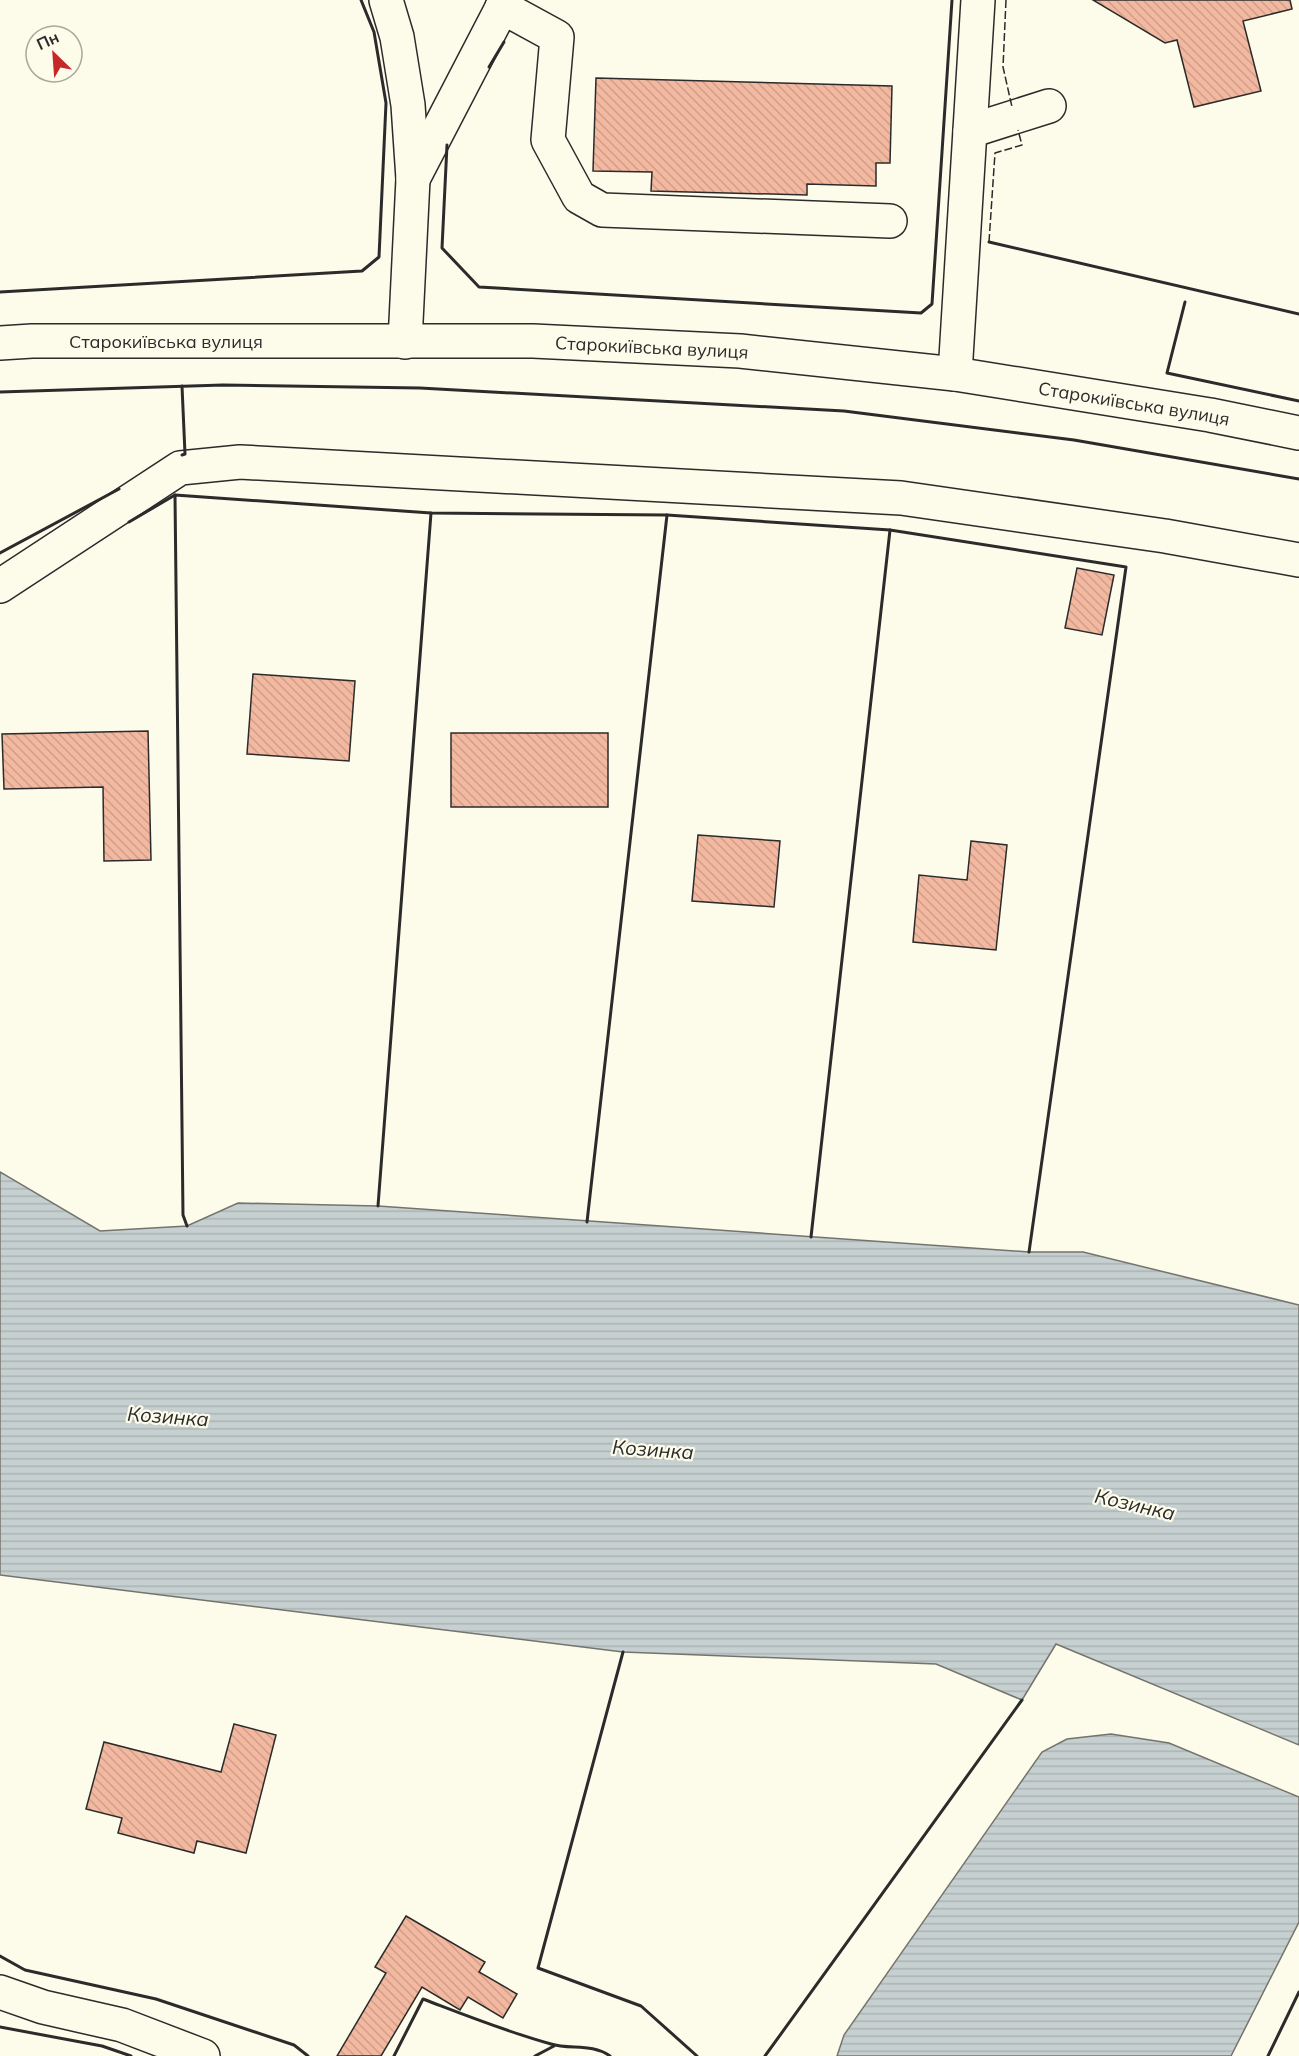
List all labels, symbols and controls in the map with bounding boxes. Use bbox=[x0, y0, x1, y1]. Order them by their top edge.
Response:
north arrow bbox=[24, 24, 84, 84]
text: Пн bbox=[33, 27, 62, 54]
street label: Старокиївська вулиця bbox=[69, 330, 263, 353]
street label: Старокиївська вулиця bbox=[555, 331, 750, 363]
street label: Старокиївська вулиця bbox=[1037, 376, 1232, 430]
water label: Козинка bbox=[126, 1401, 210, 1431]
water label: Козинка bbox=[611, 1434, 695, 1464]
water label: Козинка bbox=[1092, 1483, 1178, 1525]

